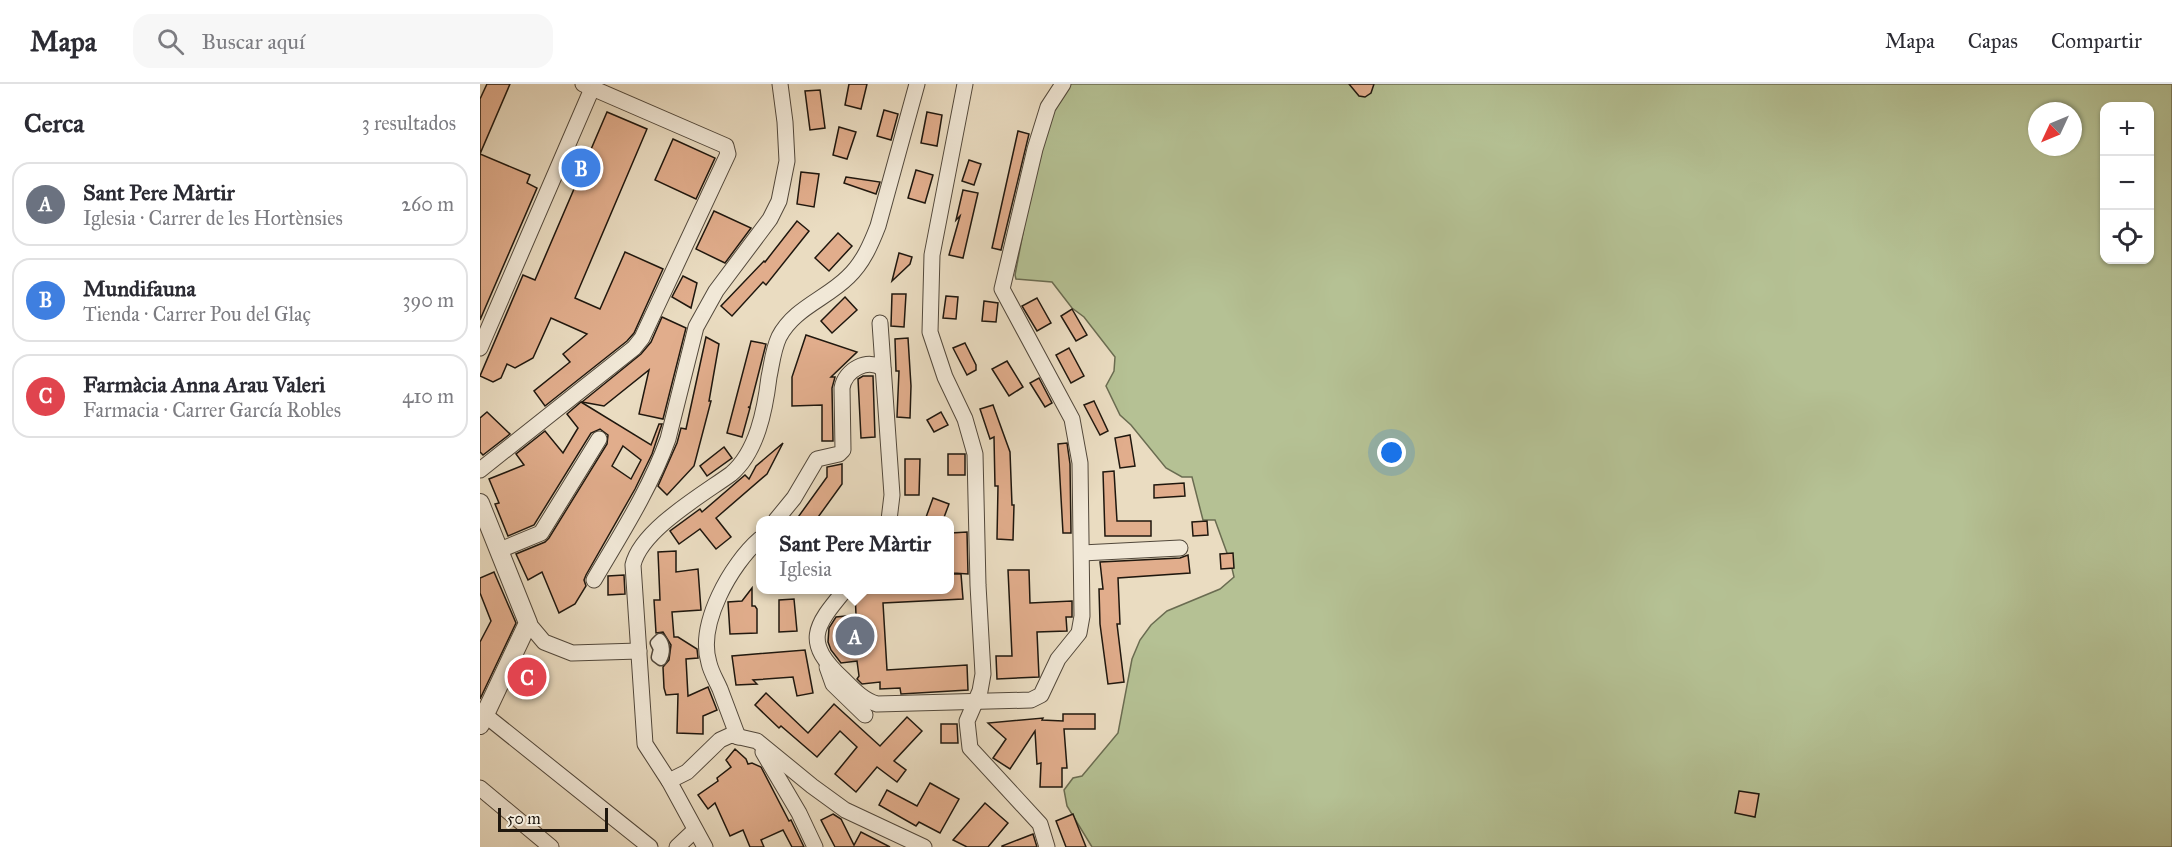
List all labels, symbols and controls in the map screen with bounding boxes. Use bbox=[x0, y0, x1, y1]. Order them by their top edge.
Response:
search box bbox=[133, 14, 553, 68]
text: Mapa bbox=[30, 24, 97, 59]
icon: search bbox=[154, 25, 187, 58]
text: Buscar aquí bbox=[202, 28, 305, 55]
text: Mapa bbox=[1885, 28, 1935, 54]
text: Capas bbox=[1968, 28, 2018, 54]
text: Compartir bbox=[2051, 28, 2142, 54]
north arrow bbox=[2028, 102, 2082, 156]
map controls bbox=[2100, 102, 2154, 264]
button: + bbox=[2100, 102, 2154, 156]
text: Cerca bbox=[24, 107, 84, 139]
text: 3 resultados bbox=[362, 111, 456, 135]
pin: B bbox=[562, 146, 600, 190]
button: − bbox=[2100, 156, 2154, 210]
text: Sant Pere Màrtir bbox=[83, 179, 235, 206]
text: A bbox=[39, 192, 52, 216]
text: 260 m bbox=[401, 192, 454, 216]
text: Iglesia · Carrer de les Hortènsies bbox=[83, 206, 343, 230]
button: locate bbox=[2100, 210, 2154, 264]
text: Mundifauna bbox=[83, 275, 196, 302]
text: B bbox=[39, 288, 52, 312]
text: 390 m bbox=[403, 288, 454, 312]
text: Tienda · Carrer Pou del Glaç bbox=[83, 302, 311, 326]
text: Farmàcia Anna Arau Valeri bbox=[83, 371, 325, 398]
text: C bbox=[39, 384, 52, 408]
text: 410 m bbox=[402, 384, 454, 408]
text: Farmacia · Carrer García Robles bbox=[83, 398, 341, 422]
your location bbox=[1377, 438, 1406, 467]
popup bbox=[756, 516, 954, 594]
text: Sant Pere Màrtir bbox=[779, 530, 931, 557]
text: Iglesia bbox=[779, 557, 832, 581]
pin: A bbox=[836, 614, 874, 658]
pin: C bbox=[508, 654, 546, 700]
scale bar bbox=[498, 805, 608, 832]
text: 50 m bbox=[507, 809, 541, 828]

